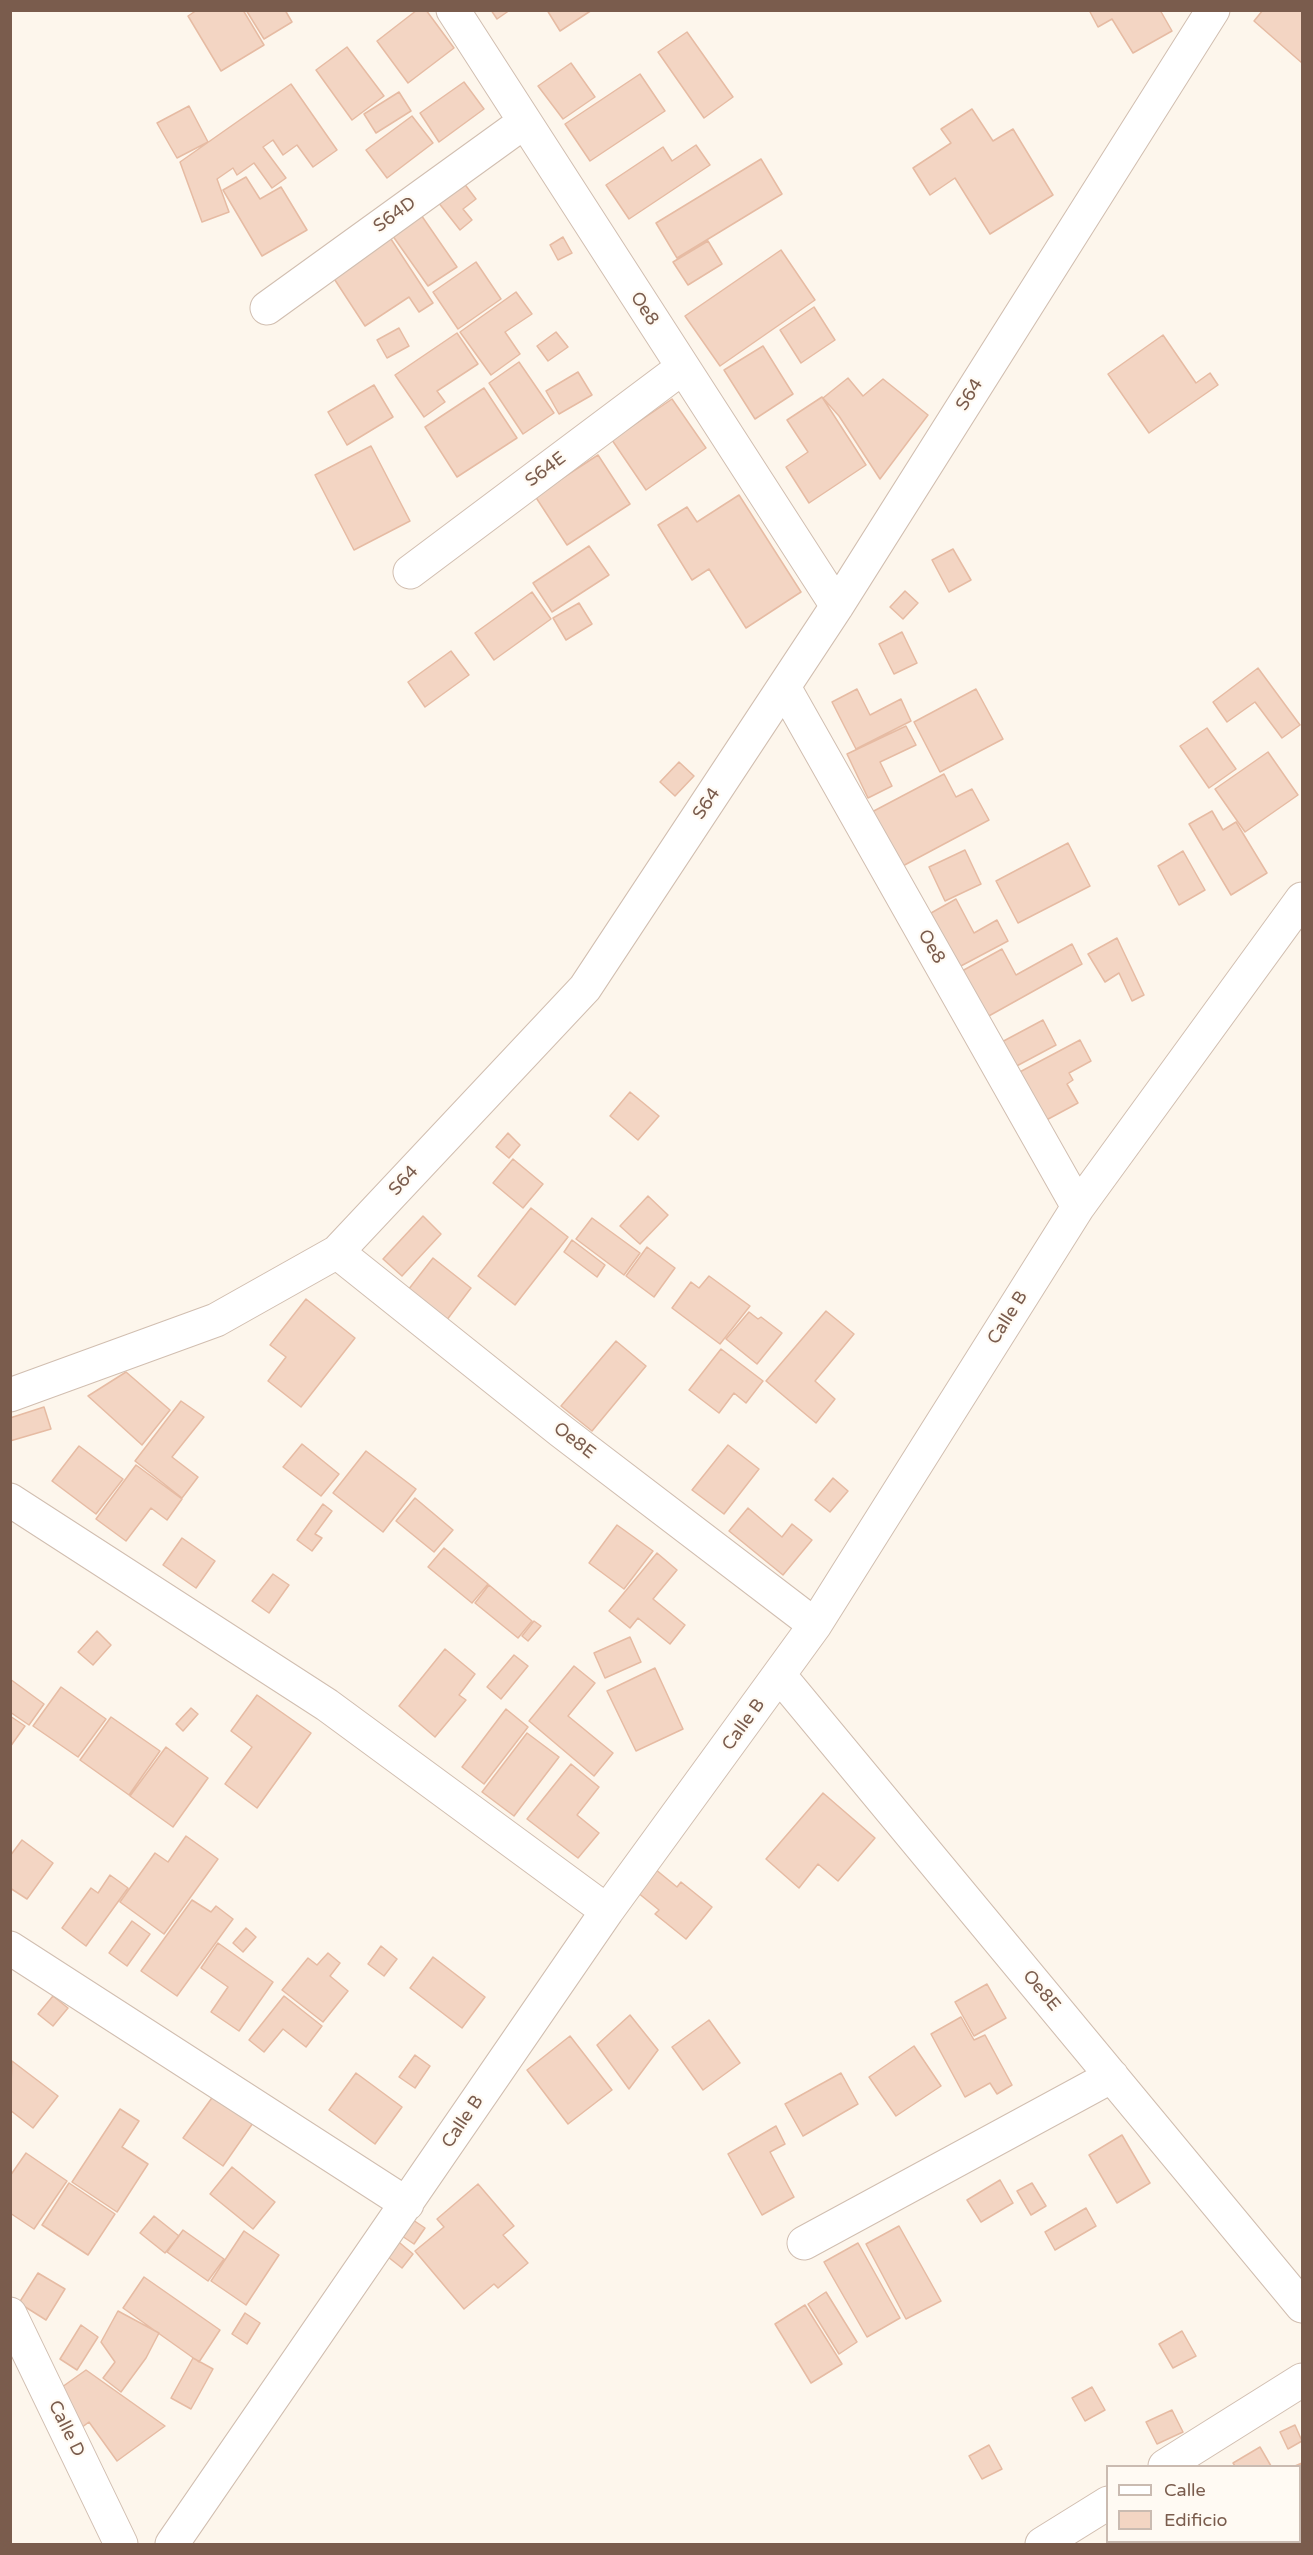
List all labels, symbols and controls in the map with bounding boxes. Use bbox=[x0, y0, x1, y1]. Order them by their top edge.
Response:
street label: S64D bbox=[370, 192, 420, 238]
street label: Oe8 bbox=[625, 288, 663, 330]
street label: S64 bbox=[952, 375, 988, 415]
street label: S64E bbox=[521, 448, 571, 492]
street label: S64 bbox=[689, 784, 725, 824]
street label: Oe8 bbox=[913, 926, 949, 968]
street label: S64 bbox=[385, 1161, 423, 1201]
street label: Calle B bbox=[983, 1287, 1033, 1349]
street label: Oe8E bbox=[549, 1418, 599, 1464]
street label: Calle B bbox=[718, 1695, 770, 1755]
street label: Oe8E bbox=[1018, 1966, 1064, 2016]
street label: Calle B bbox=[438, 2092, 488, 2152]
street label: Calle D bbox=[43, 2397, 89, 2461]
legend bbox=[1106, 2465, 1301, 2543]
text: Calle bbox=[1164, 2479, 1206, 2501]
text: Edificio bbox=[1164, 2509, 1228, 2531]

